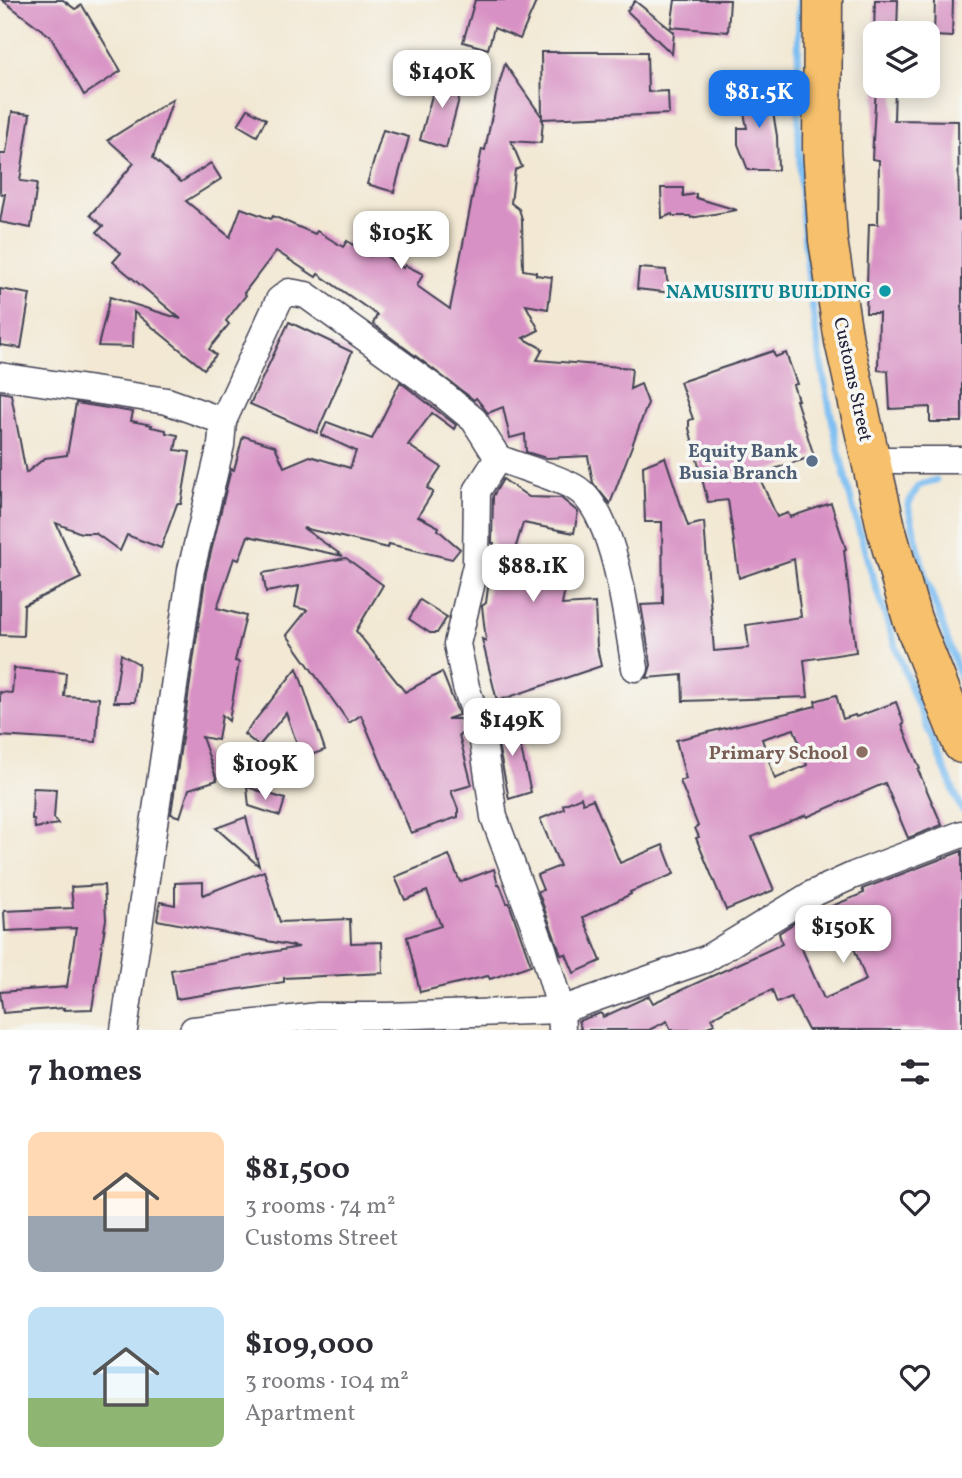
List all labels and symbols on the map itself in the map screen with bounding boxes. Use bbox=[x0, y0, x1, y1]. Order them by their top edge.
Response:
pin: $140K bbox=[393, 50, 491, 110]
pin: $81.5K bbox=[702, 71, 816, 130]
pin: $105K bbox=[352, 212, 450, 271]
place label: NAMUSIITU BUILDING bbox=[666, 280, 871, 306]
marker: NAMUSIITU BUILDING bbox=[877, 283, 893, 299]
street label: Customs Street bbox=[826, 315, 878, 444]
place label: Equity Bank Busia Branch bbox=[679, 439, 798, 487]
marker: Equity Bank Busia Branch bbox=[804, 453, 820, 469]
pin: $88.1K bbox=[476, 544, 590, 604]
pin: $149K bbox=[463, 698, 561, 758]
place label: Primary School bbox=[709, 741, 848, 767]
pin: $109K bbox=[216, 742, 314, 802]
marker: Primary School bbox=[854, 744, 870, 760]
pin: $150K bbox=[794, 906, 892, 965]

